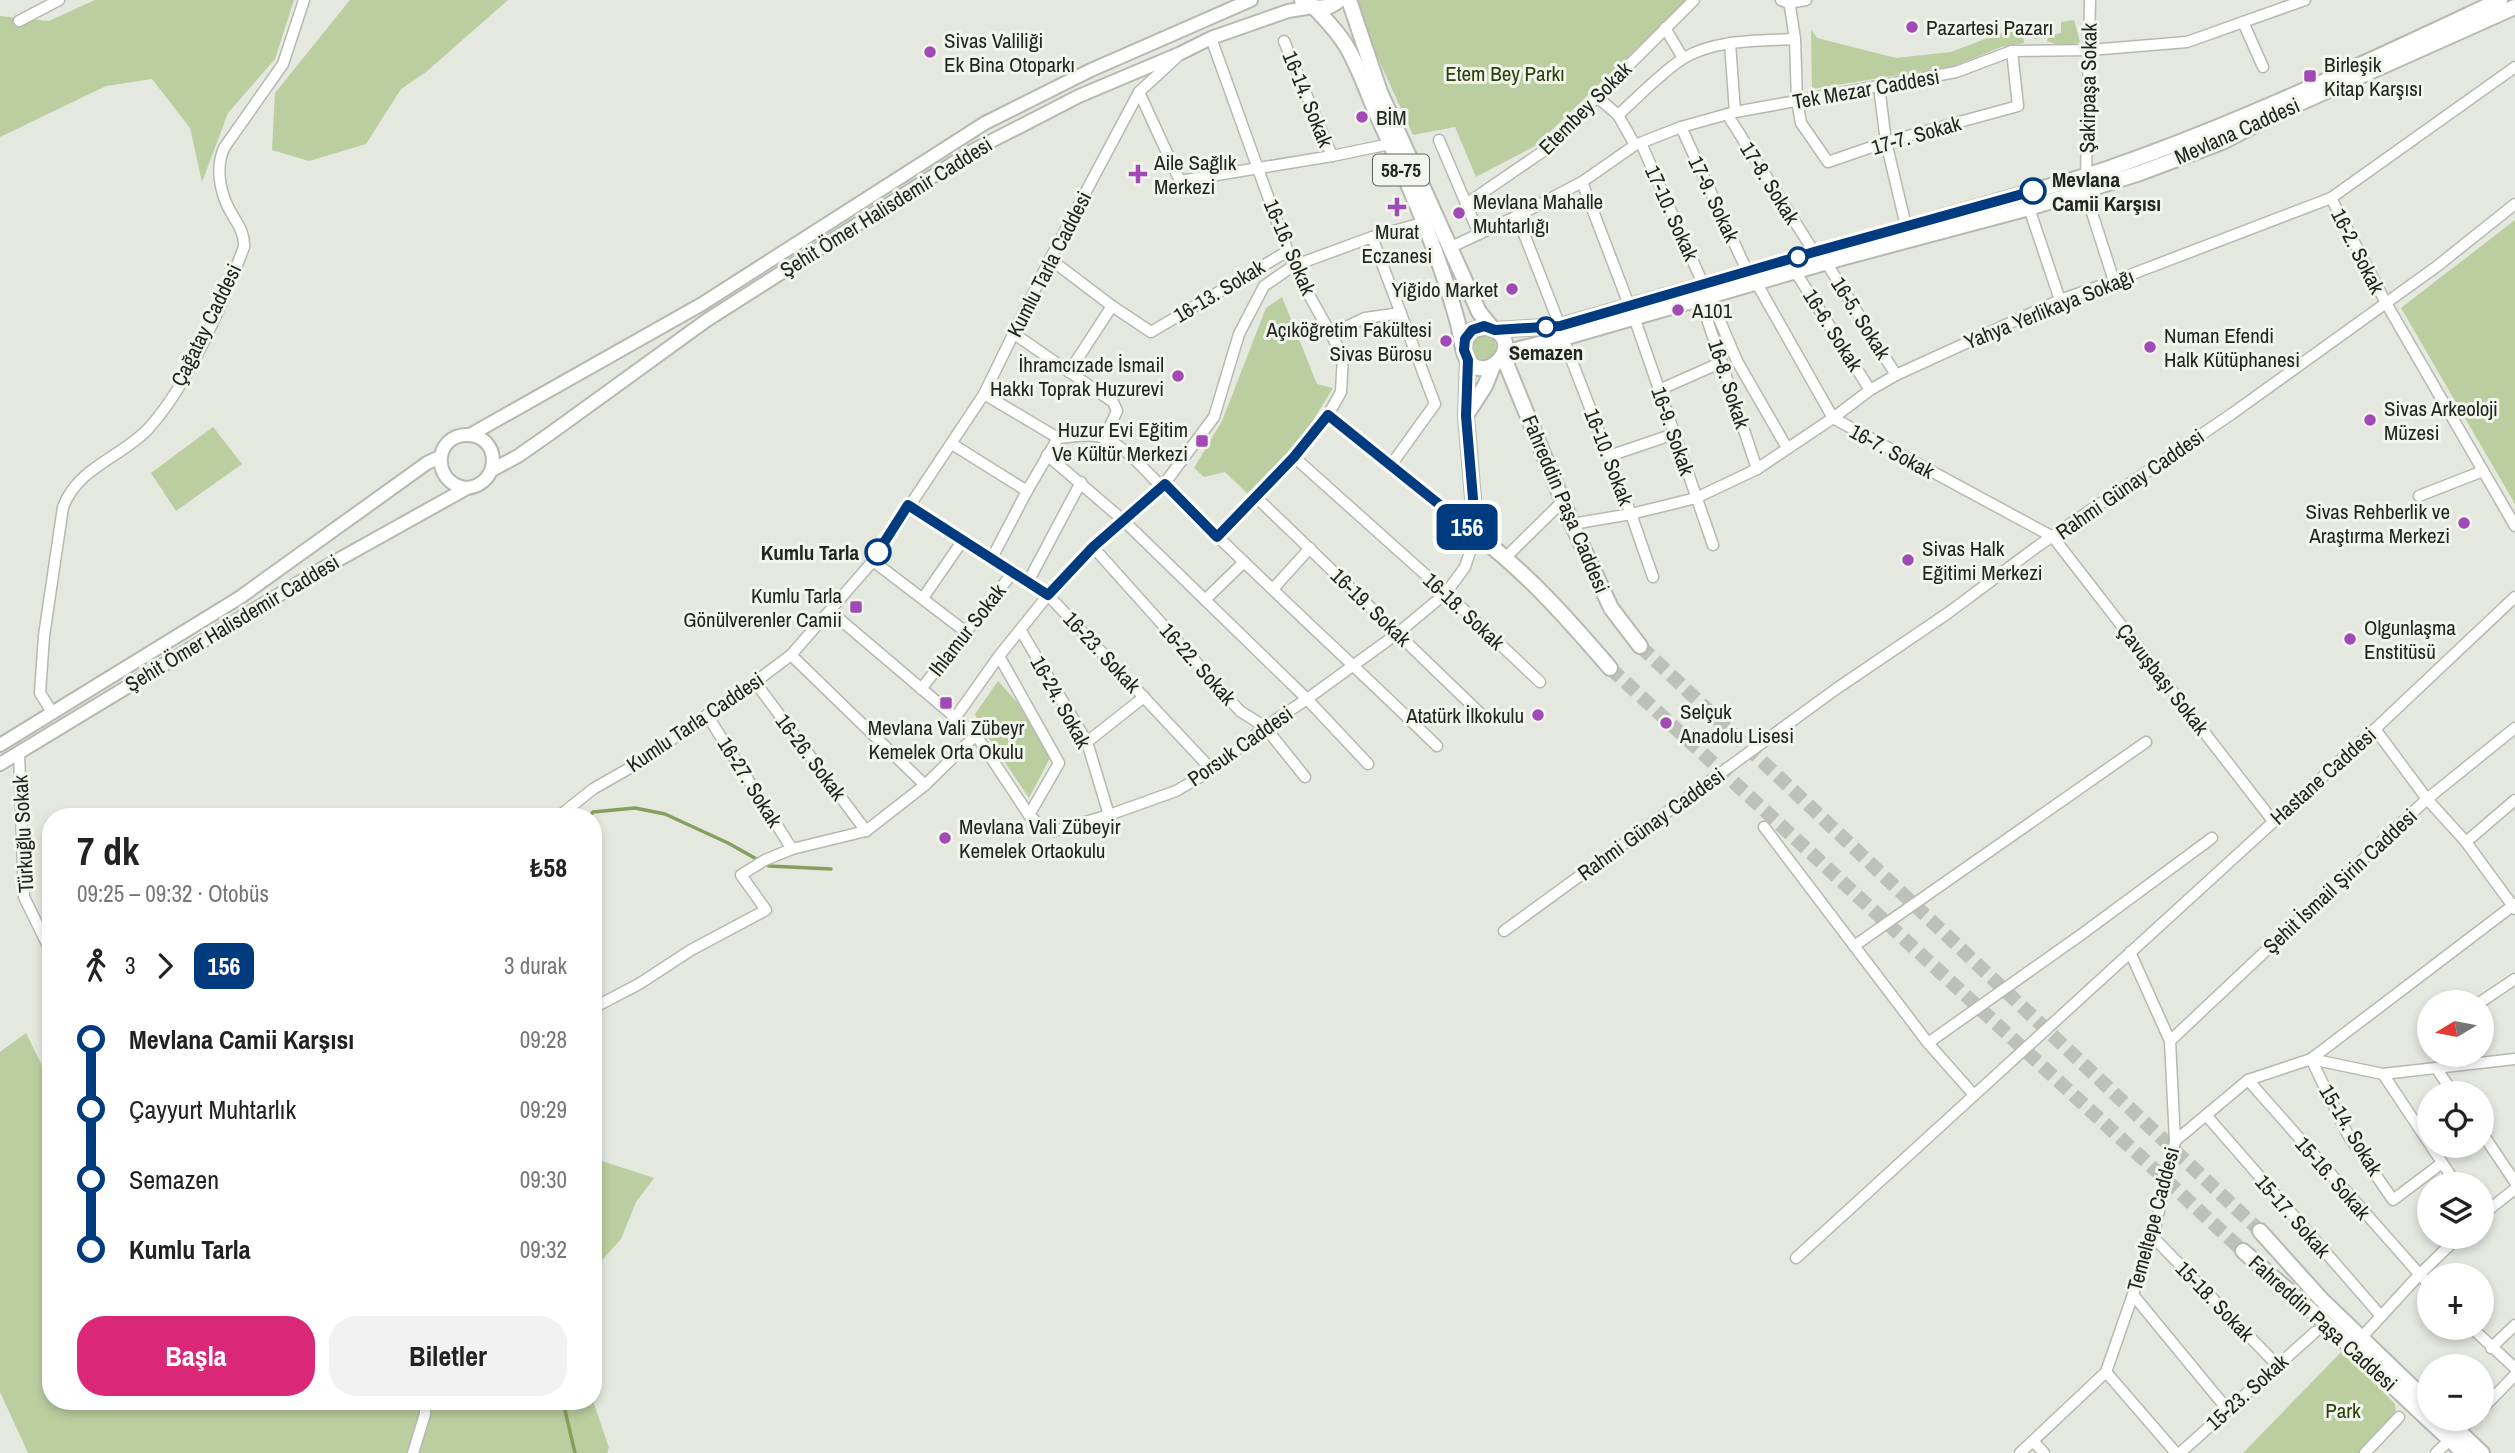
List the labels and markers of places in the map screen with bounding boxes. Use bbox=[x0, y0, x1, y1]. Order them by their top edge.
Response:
place label: Pazartesi Pazarı bbox=[1926, 13, 2053, 42]
marker: Pazartesi Pazarı bbox=[1904, 19, 1920, 35]
place label: Sivas Valiliği Ek Bina Otoparkı bbox=[944, 26, 1075, 79]
marker: Sivas Valiliği Ek Bina Otoparkı bbox=[922, 44, 938, 60]
place label: Birleşik Kitap Karşısı bbox=[2324, 50, 2423, 103]
marker: Birleşik Kitap Karşısı bbox=[2302, 68, 2318, 84]
place label: BİM bbox=[1376, 103, 1407, 132]
marker: BİM bbox=[1354, 109, 1370, 125]
place label: Aile Sağlık Merkezi bbox=[1153, 148, 1237, 201]
marker: Aile Sağlık Merkezi bbox=[1128, 164, 1148, 184]
place label: Mevlana Camii Karşısı bbox=[2052, 165, 2161, 218]
marker: Mevlana Camii Karşısı bbox=[2020, 178, 2046, 204]
place label: Mevlana Mahalle Muhtarlığı bbox=[1473, 187, 1603, 240]
marker: Murat Eczanesi bbox=[1389, 199, 1405, 215]
marker: Mevlana Mahalle Muhtarlığı bbox=[1451, 205, 1467, 221]
place label: Murat Eczanesi bbox=[1362, 217, 1432, 270]
unlabelled marker bbox=[1788, 247, 1808, 267]
place label: Yiğido Market bbox=[1391, 275, 1498, 304]
marker: Yiğido Market bbox=[1504, 281, 1520, 297]
place label: A101 bbox=[1691, 296, 1733, 325]
marker: A101 bbox=[1670, 302, 1686, 318]
place label: Açıköğretim Fakültesi Sivas Bürosu bbox=[1265, 315, 1432, 368]
marker: Semazen bbox=[1536, 317, 1556, 337]
place label: Numan Efendi Halk Kütüphanesi bbox=[2164, 321, 2300, 374]
marker: Açıköğretim Fakültesi Sivas Bürosu bbox=[1438, 333, 1454, 349]
place label: Semazen bbox=[1509, 338, 1583, 367]
marker: Numan Efendi Halk Kütüphanesi bbox=[2142, 339, 2158, 355]
place label: İhramcızade İsmail Hakkı Toprak Huzurevi bbox=[990, 350, 1164, 403]
marker: İhramcızade İsmail Hakkı Toprak Huzurevi bbox=[1170, 368, 1186, 384]
place label: Sivas Arkeoloji Müzesi bbox=[2384, 394, 2498, 447]
marker: Sivas Arkeoloji Müzesi bbox=[2362, 412, 2378, 428]
place label: Huzur Evi Eğitim Ve Kültür Merkezi bbox=[1052, 415, 1188, 468]
marker: Huzur Evi Eğitim Ve Kültür Merkezi bbox=[1194, 433, 1210, 449]
place label: Sivas Rehberlik ve Araştırma Merkezi bbox=[2305, 497, 2450, 550]
marker: Sivas Rehberlik ve Araştırma Merkezi bbox=[2456, 515, 2472, 531]
place label: Sivas Halk Eğitimi Merkezi bbox=[1922, 534, 2043, 587]
place label: Kumlu Tarla bbox=[761, 538, 859, 567]
marker: Kumlu Tarla bbox=[865, 539, 891, 565]
marker: Sivas Halk Eğitimi Merkezi bbox=[1900, 552, 1916, 568]
place label: Kumlu Tarla Gönülverenler Camii bbox=[683, 581, 842, 634]
marker: Kumlu Tarla Gönülverenler Camii bbox=[848, 599, 864, 615]
place label: Olgunlaşma Enstitüsü bbox=[2364, 613, 2456, 666]
marker: Olgunlaşma Enstitüsü bbox=[2342, 631, 2358, 647]
marker: Mevlana Vali Zübeyr Kemelek Orta Okulu bbox=[938, 695, 954, 711]
place label: Selçuk Anadolu Lisesi bbox=[1679, 697, 1794, 750]
place label: Atatürk İlkokulu bbox=[1405, 701, 1524, 730]
marker: Atatürk İlkokulu bbox=[1530, 707, 1546, 723]
place label: Mevlana Vali Zübeyr Kemelek Orta Okulu bbox=[868, 713, 1025, 766]
marker: Selçuk Anadolu Lisesi bbox=[1658, 715, 1674, 731]
place label: Mevlana Vali Zübeyir Kemelek Ortaokulu bbox=[959, 812, 1121, 865]
marker: Mevlana Vali Zübeyir Kemelek Ortaokulu bbox=[937, 830, 953, 846]

